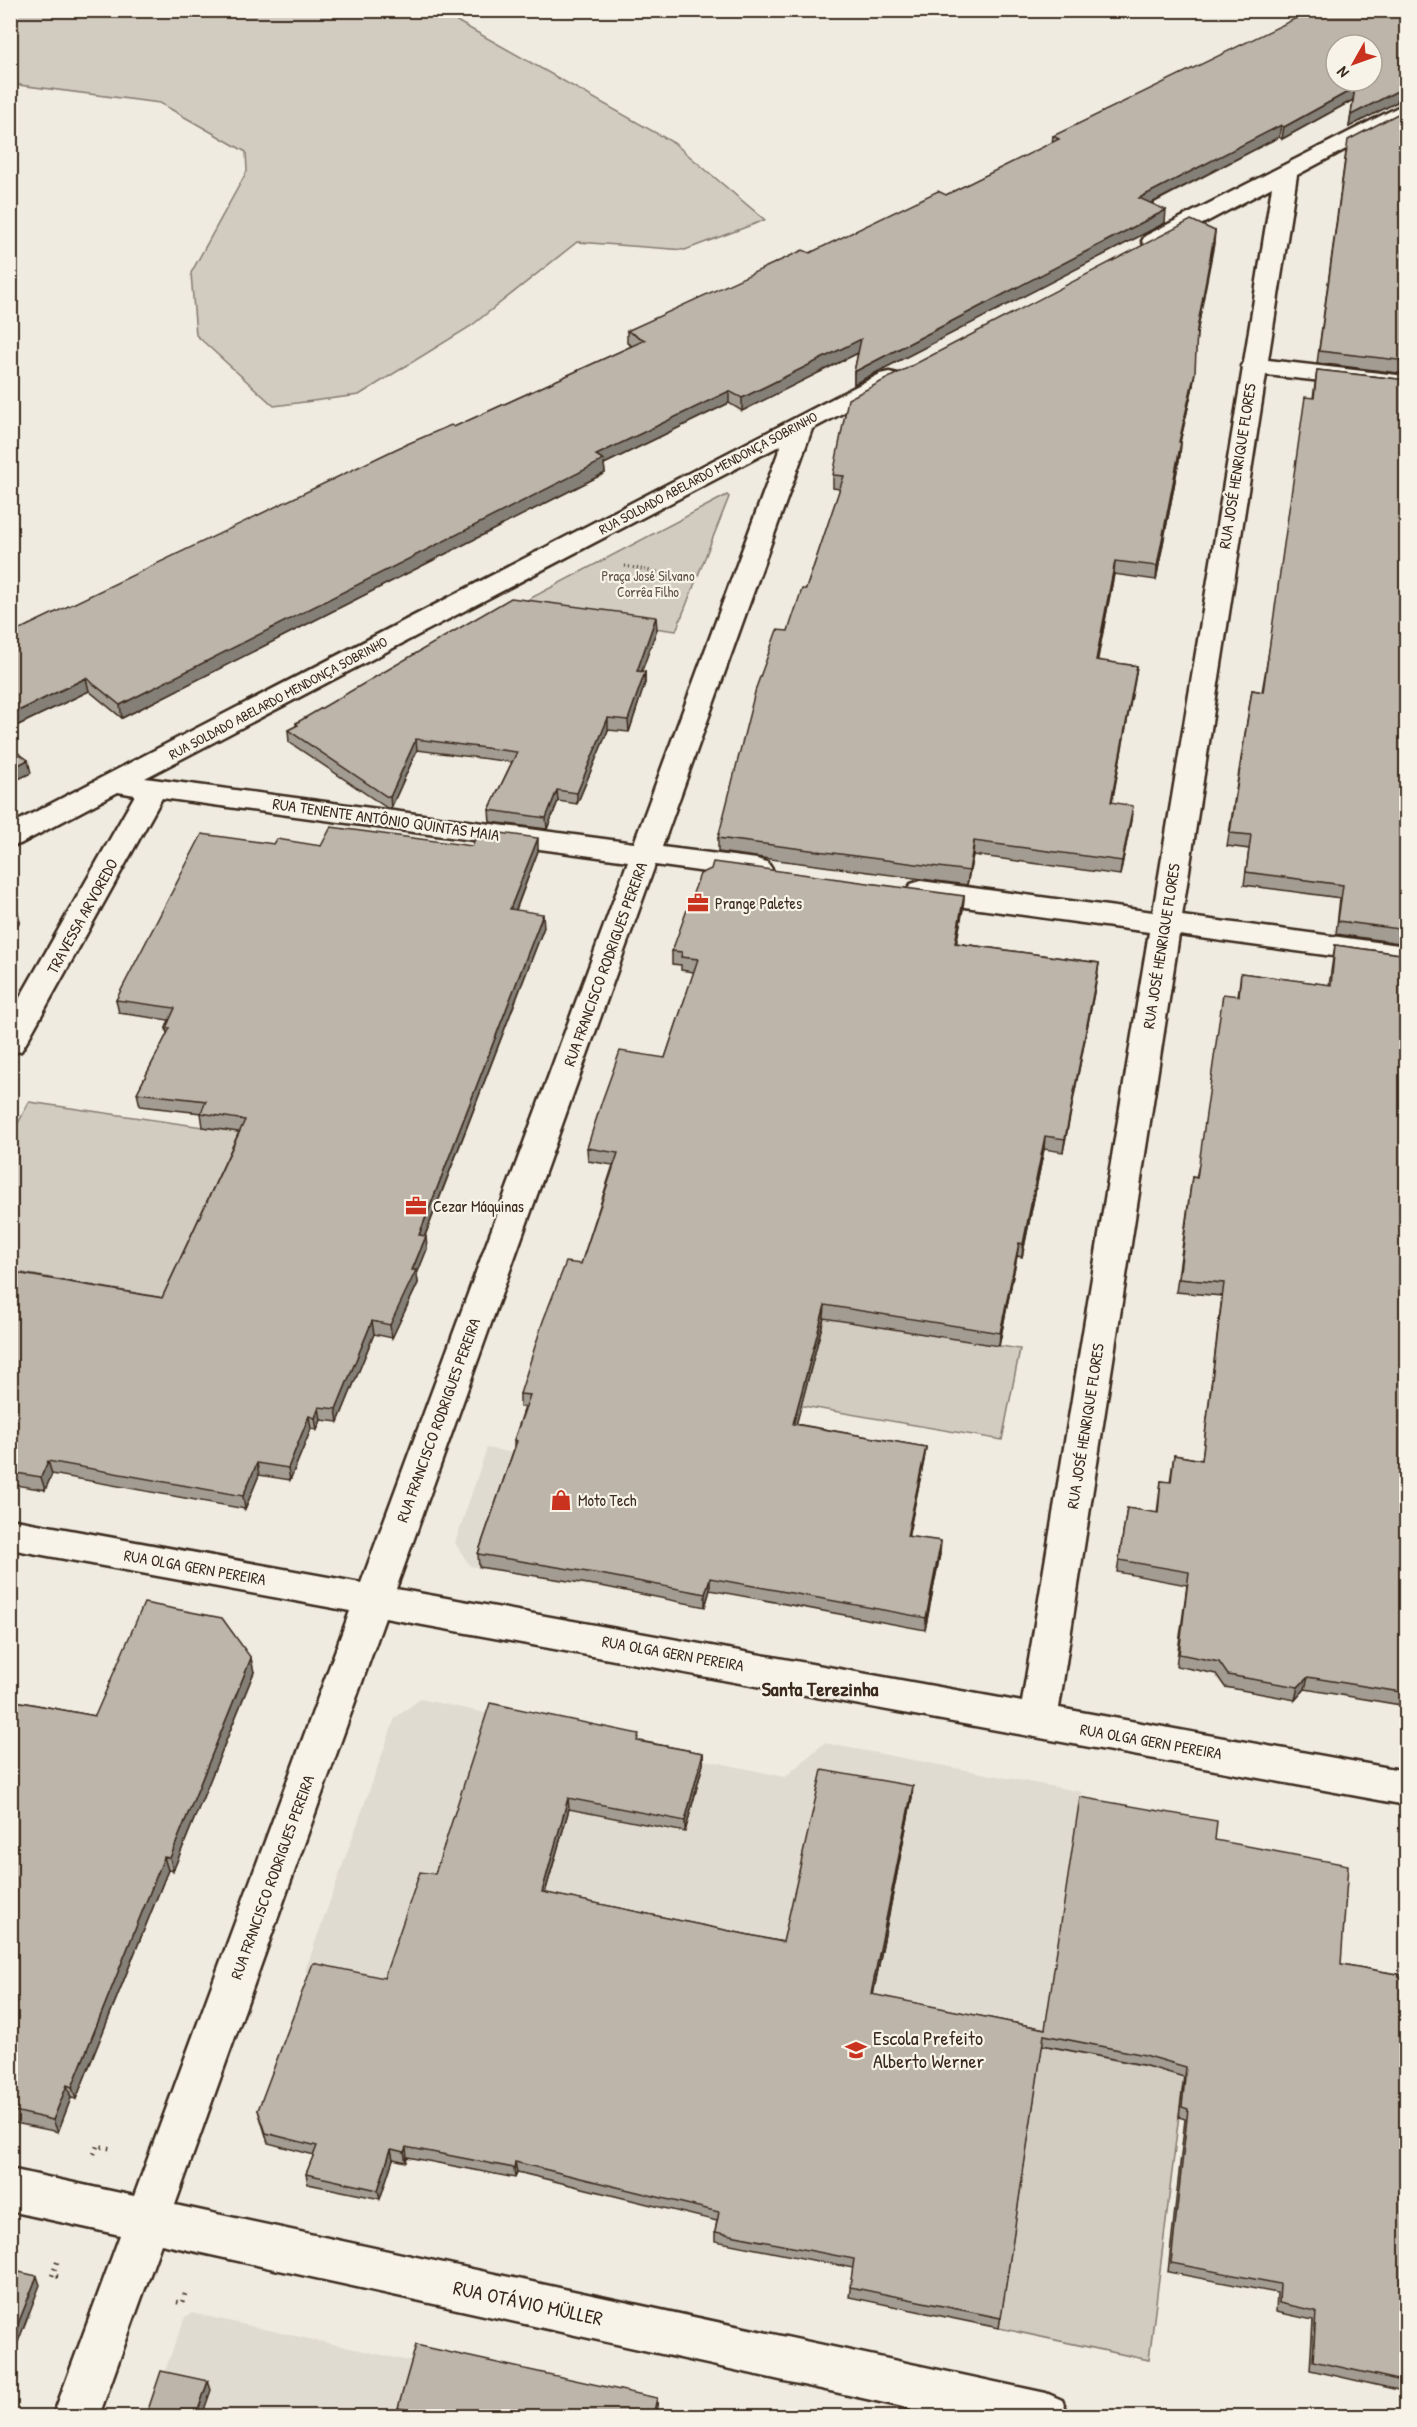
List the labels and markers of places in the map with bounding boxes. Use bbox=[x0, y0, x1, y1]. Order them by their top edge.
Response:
office icon: Prange Paletes bbox=[686, 891, 710, 915]
place label: Prange Paletes bbox=[715, 892, 802, 914]
office icon: Cezar Máquinas bbox=[404, 1194, 428, 1218]
place label: Cezar Máquinas bbox=[433, 1195, 524, 1217]
shop icon: Moto Tech bbox=[549, 1488, 573, 1512]
place label: Moto Tech bbox=[578, 1489, 637, 1511]
place label: Escola Prefeito Alberto Werner bbox=[873, 2024, 984, 2074]
school or university icon: Escola Prefeito Alberto Werner bbox=[844, 2038, 868, 2062]

